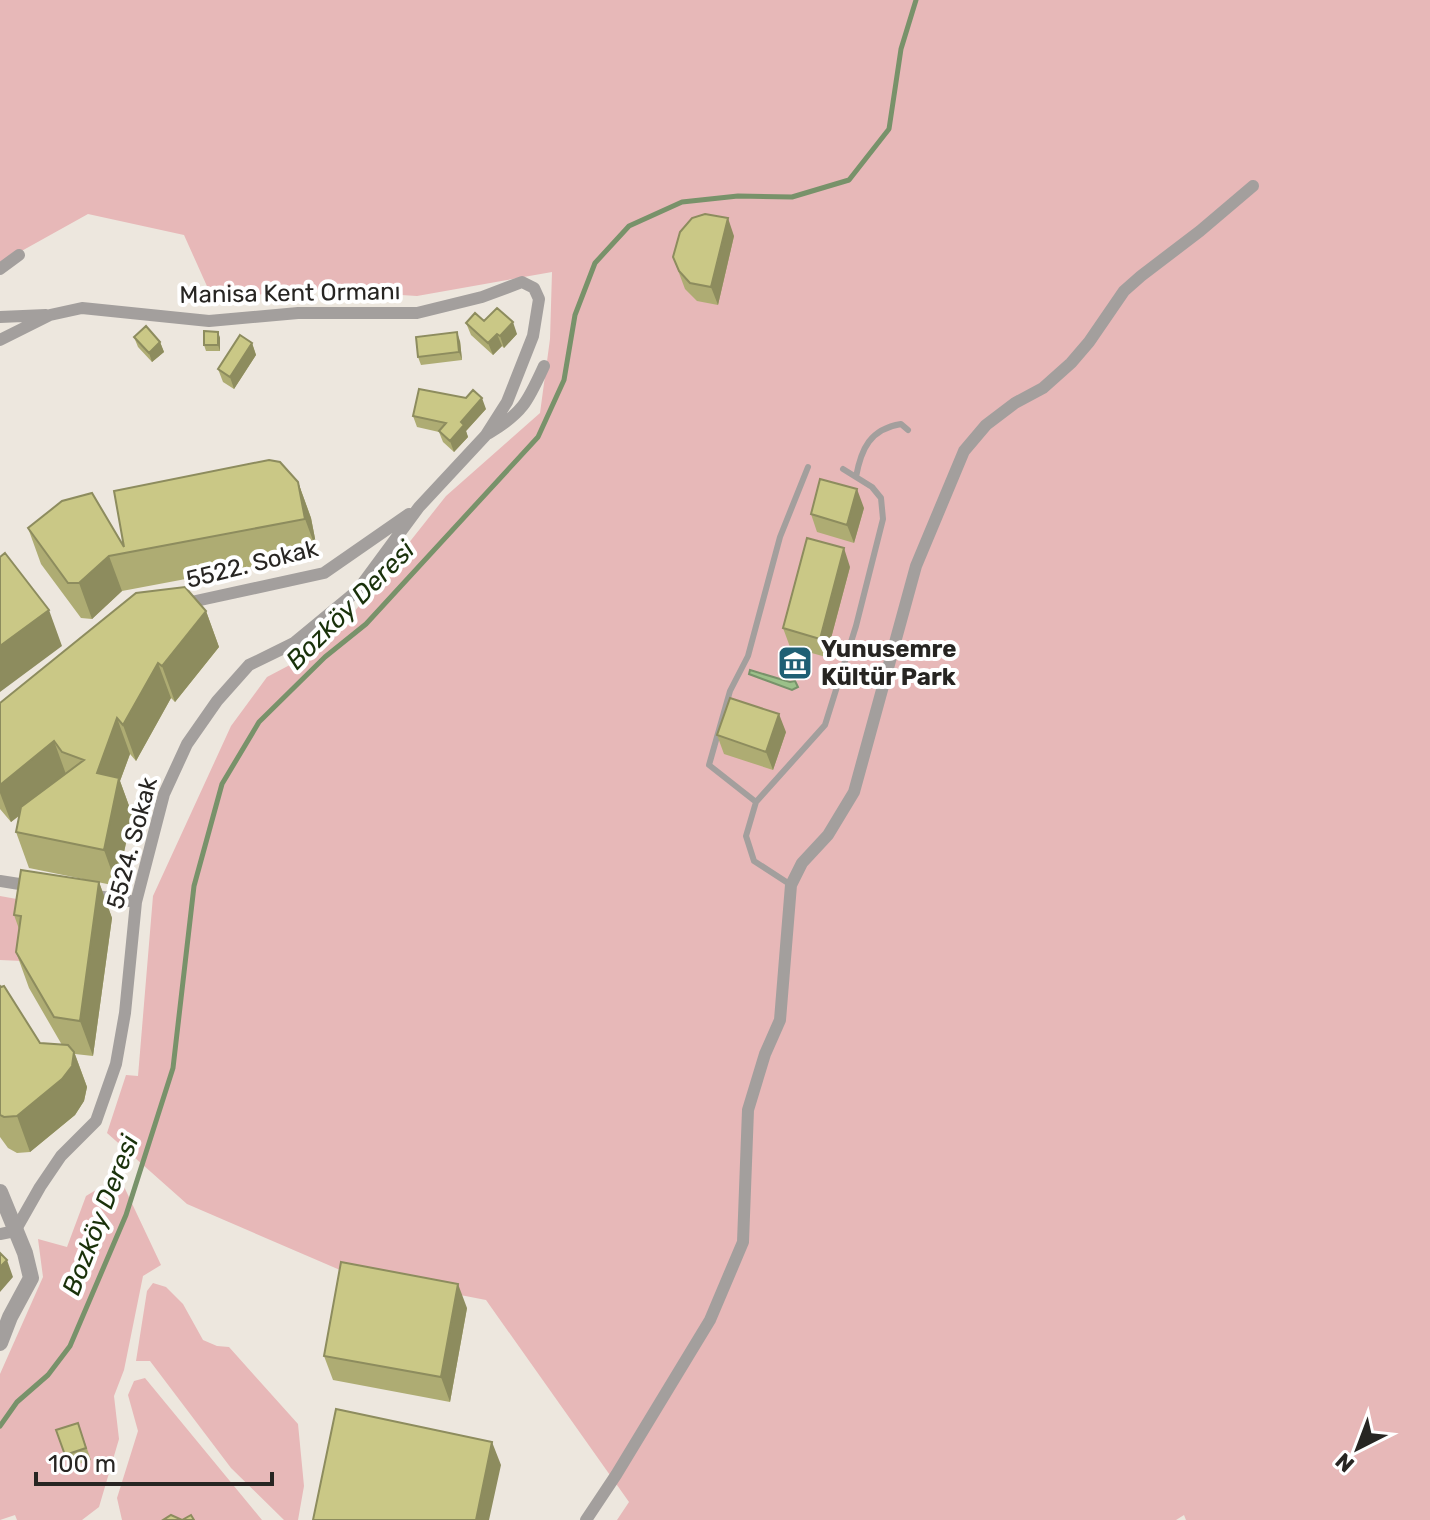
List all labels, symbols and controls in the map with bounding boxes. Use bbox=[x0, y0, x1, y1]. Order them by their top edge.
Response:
street label: Manisa Kent Ormanı bbox=[179, 277, 401, 309]
street label: 5522. Sokak bbox=[183, 534, 322, 594]
water label: Bozköy Deresi bbox=[280, 534, 422, 676]
place label: Yunusemre Kültür Park bbox=[821, 635, 957, 691]
museum icon: Yunusemre Kültür Park bbox=[776, 644, 814, 682]
street label: 5524. Sokak bbox=[101, 773, 163, 912]
water label: Bozköy Deresi bbox=[56, 1130, 145, 1300]
north arrow bbox=[1318, 1408, 1398, 1488]
scale bar bbox=[36, 1436, 272, 1486]
text: N bbox=[1330, 1447, 1360, 1478]
text: 100 m bbox=[48, 1450, 116, 1478]

